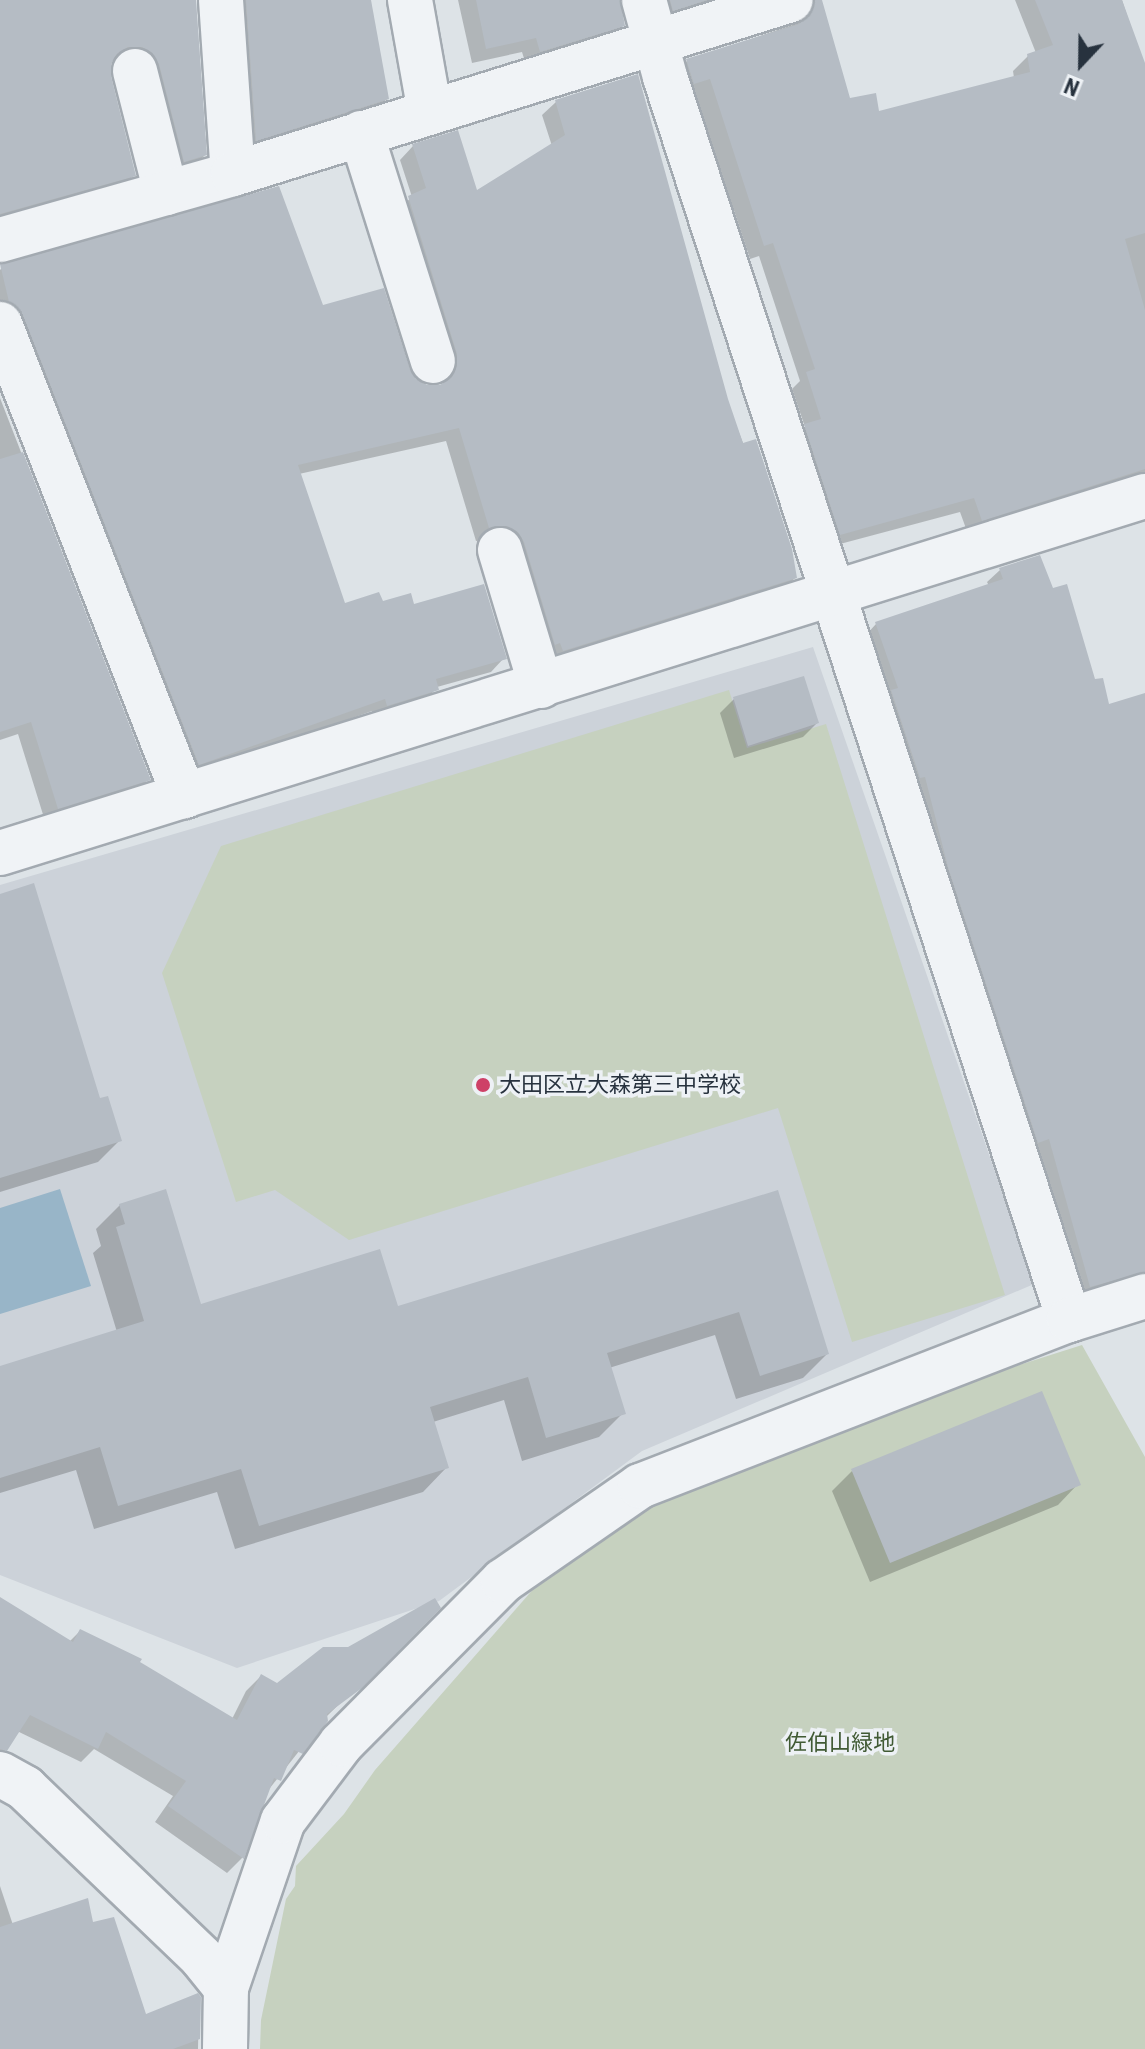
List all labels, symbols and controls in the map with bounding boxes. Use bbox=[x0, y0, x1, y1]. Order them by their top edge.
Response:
north arrow bbox=[1041, 24, 1121, 104]
text: N bbox=[1061, 73, 1083, 101]
place label: 大田区立大森第三中学校 bbox=[499, 1072, 741, 1098]
marker: 大田区立大森第三中学校 bbox=[474, 1076, 492, 1094]
park label: 佐伯山緑地 bbox=[785, 1730, 895, 1756]

